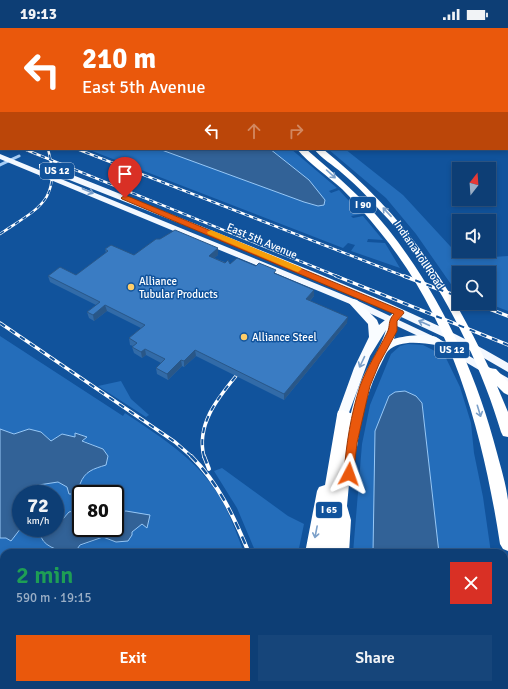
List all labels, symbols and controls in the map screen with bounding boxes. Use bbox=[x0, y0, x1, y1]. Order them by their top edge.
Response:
text: 19:13 bbox=[20, 5, 57, 23]
text: 210 m bbox=[82, 42, 156, 76]
icon: left bbox=[16, 44, 68, 96]
text: East 5th Avenue bbox=[82, 76, 205, 98]
icon: left bbox=[201, 120, 223, 142]
icon: ahead bbox=[243, 120, 265, 142]
icon: right bbox=[285, 120, 307, 142]
pin bbox=[108, 157, 142, 198]
north arrow bbox=[452, 162, 496, 206]
map controls bbox=[452, 162, 496, 310]
road number: US 12 bbox=[40, 163, 74, 179]
icon: arrive bbox=[114, 163, 136, 185]
one-way arrow bbox=[326, 169, 336, 178]
one-way arrow bbox=[82, 188, 94, 195]
road number: I 90 bbox=[350, 197, 376, 213]
one-way arrow bbox=[383, 206, 392, 217]
button: sound bbox=[452, 214, 496, 258]
street label: Indiana Toll Road bbox=[391, 218, 447, 292]
street label: East 5th Avenue bbox=[225, 220, 299, 262]
button: search bbox=[452, 266, 496, 310]
place label: Alliance Tubular Products bbox=[139, 275, 218, 301]
marker: Alliance Tubular Products bbox=[126, 282, 136, 292]
one-way arrow bbox=[418, 319, 430, 327]
place label: Alliance Steel bbox=[252, 331, 317, 344]
marker: Alliance Steel bbox=[239, 332, 249, 342]
road number: US 12 bbox=[435, 342, 469, 358]
one-way arrow bbox=[358, 356, 365, 368]
one-way arrow bbox=[476, 405, 483, 418]
position arrow bbox=[328, 453, 370, 495]
speed limit sign: 80 bbox=[72, 485, 124, 537]
text: 72 bbox=[27, 493, 49, 518]
road number: I 65 bbox=[316, 502, 342, 518]
text: km/h bbox=[27, 515, 49, 527]
one-way arrow bbox=[312, 525, 320, 538]
text: 2 min bbox=[16, 560, 73, 590]
button: close bbox=[450, 562, 492, 604]
text: 590 m · 19:15 bbox=[16, 590, 92, 606]
button: Exit bbox=[16, 635, 250, 681]
button: Share bbox=[258, 635, 492, 681]

